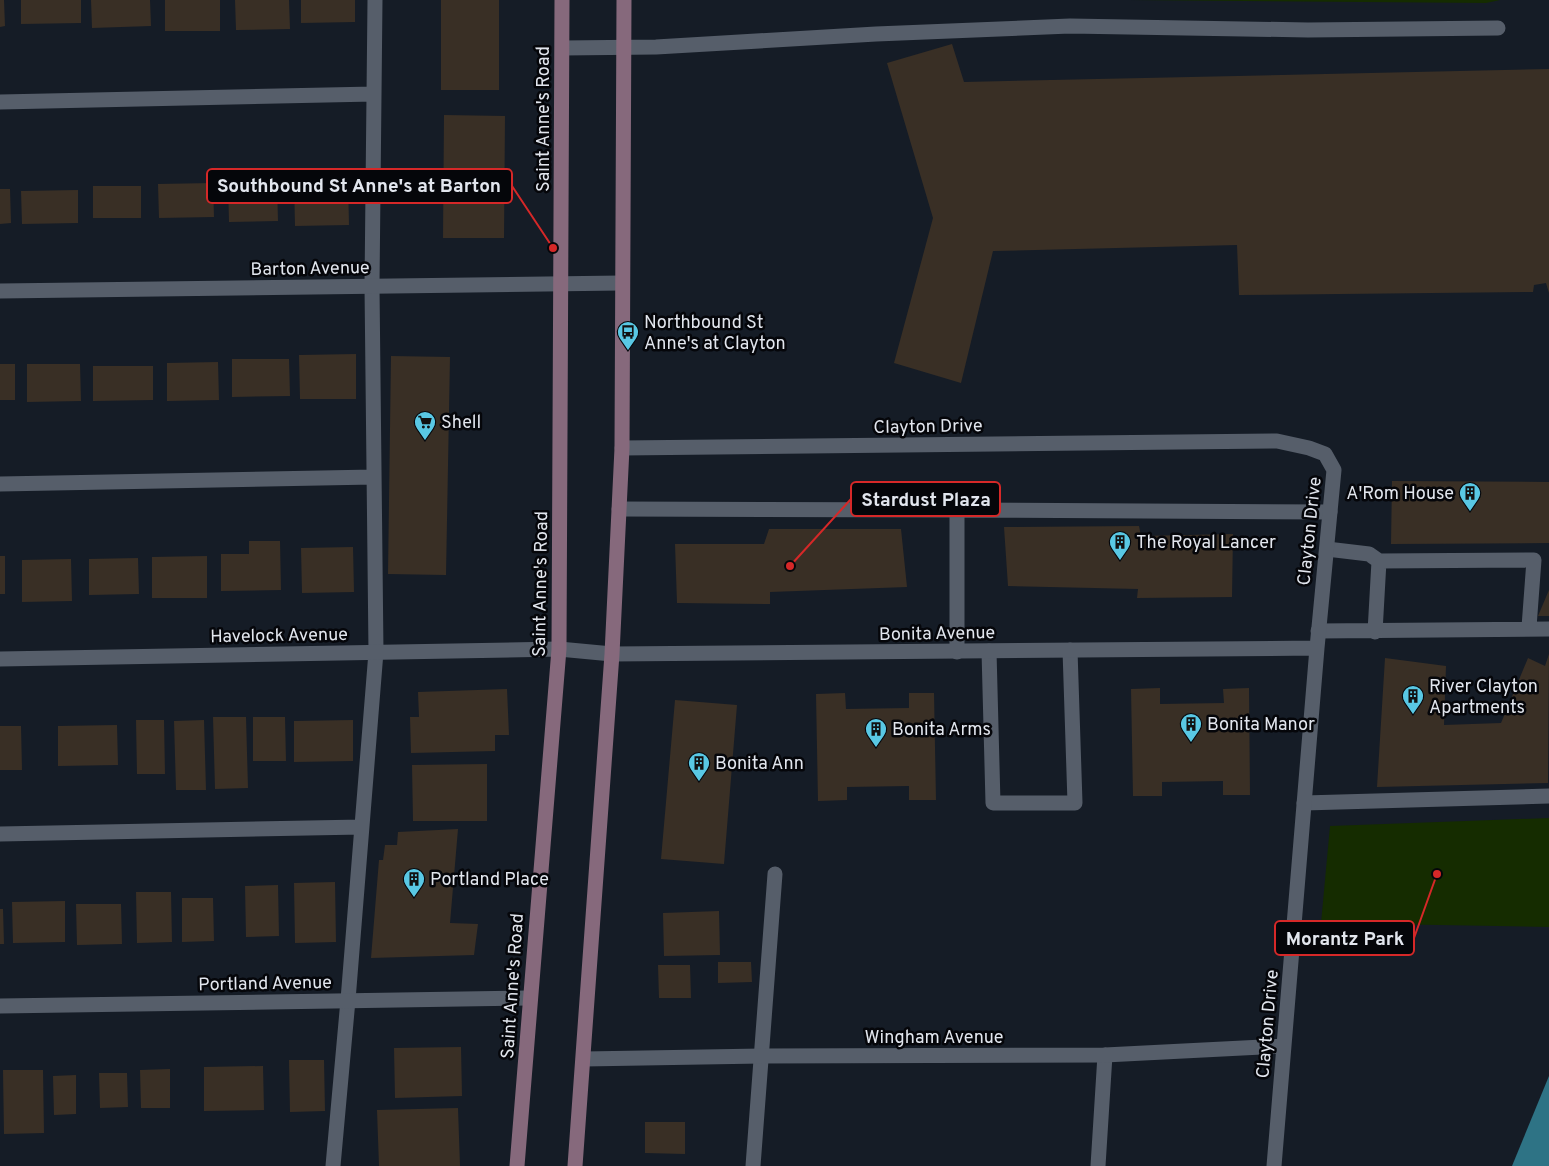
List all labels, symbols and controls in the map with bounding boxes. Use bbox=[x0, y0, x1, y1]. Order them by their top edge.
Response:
street label: Saint Anne's Road bbox=[533, 46, 556, 192]
callout: Southbound St Anne's at Barton bbox=[207, 169, 512, 203]
text: Southbound St Anne's at Barton bbox=[217, 175, 501, 199]
street label: Barton Avenue bbox=[250, 257, 370, 282]
place label: Northbound St Anne's at Clayton bbox=[644, 312, 786, 356]
bus stop icon: Northbound St Anne's at Clayton bbox=[616, 320, 640, 351]
supermarket icon: Shell bbox=[413, 410, 437, 441]
place label: Shell bbox=[441, 412, 481, 435]
street label: Clayton Drive bbox=[873, 415, 983, 440]
street label: Clayton Drive bbox=[1293, 476, 1328, 587]
building icon: A'Rom House bbox=[1458, 481, 1482, 512]
callout: Stardust Plaza bbox=[851, 482, 1000, 516]
place label: A'Rom House bbox=[1346, 483, 1454, 506]
text: Stardust Plaza bbox=[861, 489, 991, 513]
street label: Saint Anne's Road bbox=[529, 511, 554, 657]
building icon: The Royal Lancer bbox=[1108, 530, 1132, 561]
place label: The Royal Lancer bbox=[1136, 532, 1276, 555]
street label: Bonita Avenue bbox=[879, 622, 995, 647]
street label: Havelock Avenue bbox=[210, 624, 348, 649]
place label: River Clayton Apartments bbox=[1429, 676, 1538, 720]
building icon: River Clayton Apartments bbox=[1401, 684, 1425, 715]
building icon: Bonita Manor bbox=[1179, 712, 1203, 743]
place label: Bonita Manor bbox=[1207, 714, 1315, 737]
building icon: Bonita Arms bbox=[864, 717, 888, 748]
place label: Bonita Arms bbox=[892, 719, 991, 742]
building icon: Bonita Ann bbox=[687, 751, 711, 782]
place label: Bonita Ann bbox=[715, 753, 804, 776]
building icon: Portland Place bbox=[402, 867, 426, 898]
place label: Portland Place bbox=[430, 869, 549, 892]
street label: Saint Anne's Road bbox=[497, 913, 530, 1060]
callout: Morantz Park bbox=[1275, 921, 1414, 955]
text: Morantz Park bbox=[1286, 928, 1405, 952]
street label: Clayton Drive bbox=[1252, 969, 1285, 1079]
street label: Portland Avenue bbox=[198, 972, 332, 997]
street label: Wingham Avenue bbox=[864, 1027, 1004, 1050]

